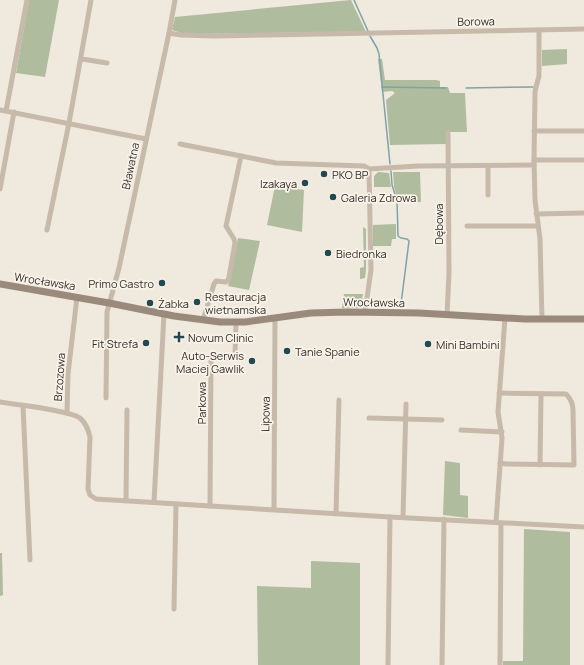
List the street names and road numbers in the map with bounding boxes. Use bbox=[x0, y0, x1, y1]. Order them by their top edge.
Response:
street label: Borowa bbox=[457, 13, 495, 29]
street label: Bławatna bbox=[118, 141, 142, 191]
street label: Dębowa bbox=[431, 204, 446, 244]
street label: Wrocławska bbox=[13, 269, 77, 293]
street label: Wrocławska bbox=[343, 294, 405, 310]
street label: Brzozowa bbox=[50, 352, 68, 402]
street label: Parkowa bbox=[194, 382, 209, 424]
street label: Lipowa bbox=[257, 396, 273, 432]

